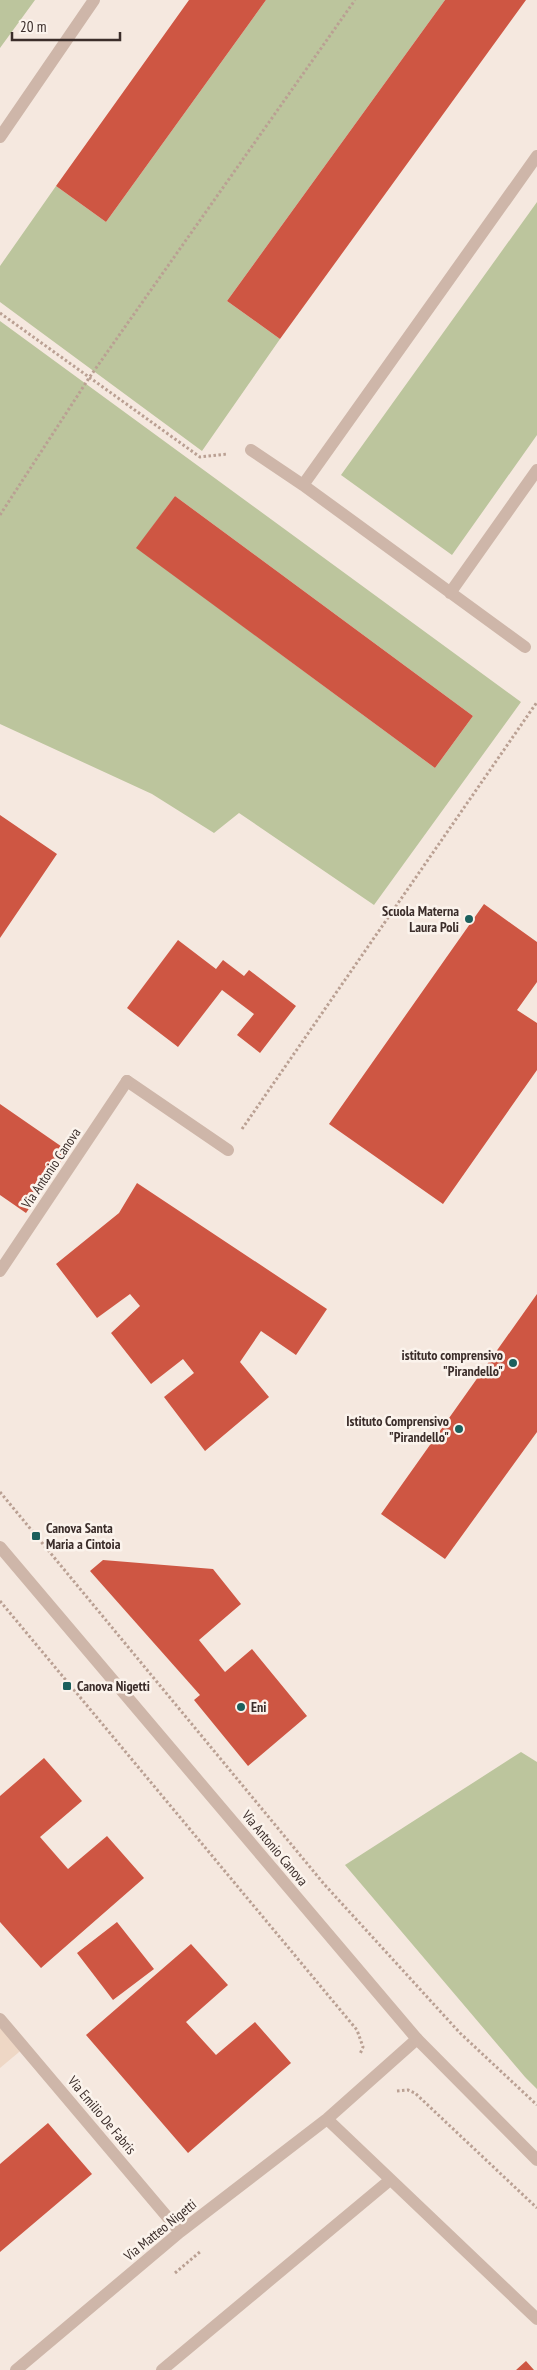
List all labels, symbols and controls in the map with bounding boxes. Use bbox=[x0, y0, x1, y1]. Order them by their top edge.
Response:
scale bar bbox=[12, 10, 120, 42]
text: 20 m bbox=[20, 17, 46, 36]
place label: Scuola Materna Laura Poli bbox=[382, 902, 459, 936]
marker: Scuola Materna Laura Poli bbox=[463, 913, 475, 925]
street label: Via Antonio Canova bbox=[17, 1124, 85, 1213]
place label: istituto comprensivo "Pirandello" bbox=[402, 1346, 503, 1380]
marker: istituto comprensivo "Pirandello" bbox=[507, 1357, 519, 1369]
place label: Istituto Comprensivo "Pirandello" bbox=[346, 1412, 449, 1446]
marker: Istituto Comprensivo "Pirandello" bbox=[453, 1423, 465, 1435]
place label: Canova Santa Maria a Cintoia bbox=[46, 1519, 121, 1553]
marker: Canova Santa Maria a Cintoia bbox=[30, 1530, 42, 1542]
place label: Canova Nigetti bbox=[77, 1677, 150, 1695]
marker: Canova Nigetti bbox=[61, 1680, 73, 1692]
place label: Eni bbox=[251, 1698, 266, 1716]
marker: Eni bbox=[235, 1701, 247, 1713]
street label: Via Antonio Canova bbox=[237, 1806, 312, 1890]
street label: Via Emilio De Fabris bbox=[63, 2071, 140, 2158]
street label: Via Matteo Nigetti bbox=[119, 2195, 200, 2265]

